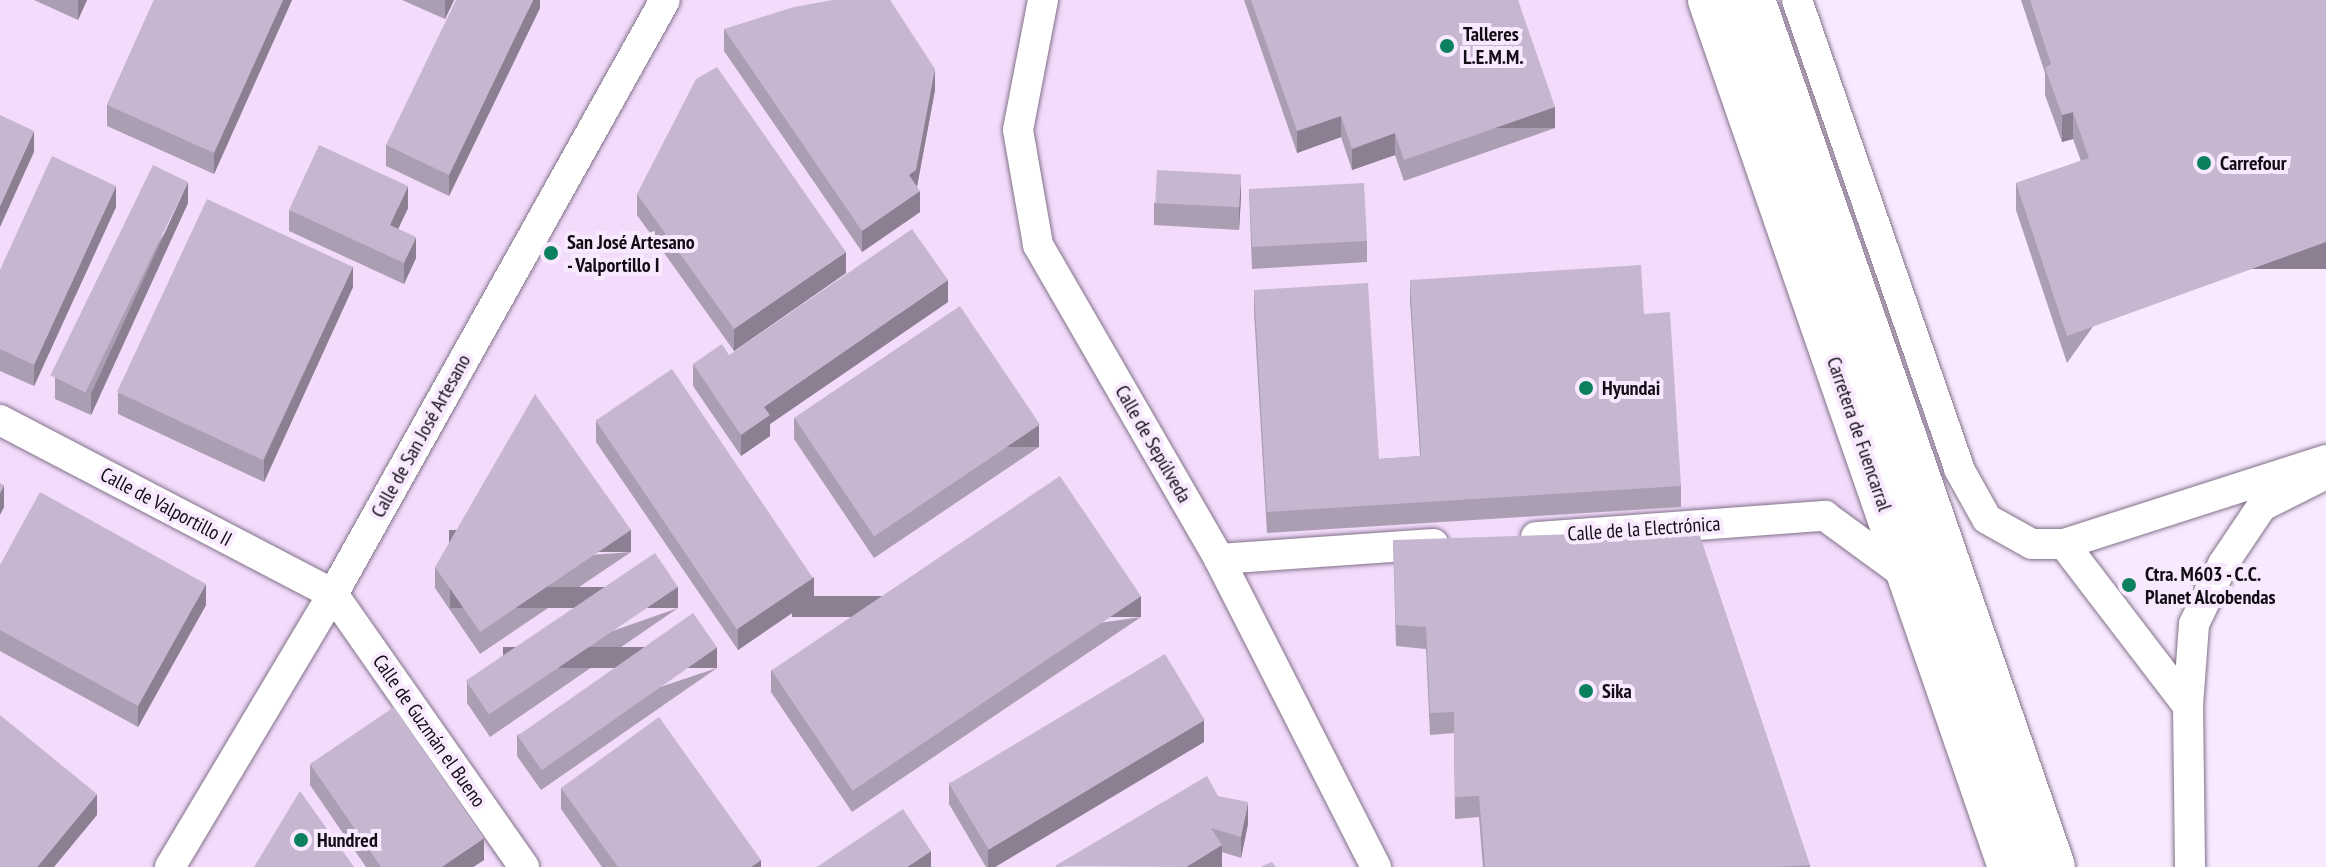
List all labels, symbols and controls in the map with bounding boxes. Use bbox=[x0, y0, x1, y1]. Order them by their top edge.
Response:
place label: Talleres L.E.M.M. bbox=[1463, 22, 1524, 69]
marker: Talleres L.E.M.M. bbox=[1438, 37, 1456, 55]
place label: Carrefour bbox=[2220, 151, 2287, 175]
marker: Carrefour bbox=[2195, 154, 2213, 172]
place label: San José Artesano - Valportillo I bbox=[567, 230, 695, 277]
marker: San José Artesano - Valportillo I bbox=[542, 244, 560, 262]
street label: Calle de San José Artesano bbox=[366, 350, 476, 522]
street label: Carretera de Fuencarral bbox=[1821, 354, 1897, 514]
place label: Hyundai bbox=[1602, 376, 1660, 400]
marker: Hyundai bbox=[1577, 379, 1595, 397]
street label: Calle de Sepúlveda bbox=[1110, 381, 1196, 507]
street label: Calle de Valportillo II bbox=[96, 462, 236, 552]
street label: Calle de la Electrónica bbox=[1567, 512, 1721, 546]
place label: Ctra. M603 - C.C. Planet Alcobendas bbox=[2145, 562, 2276, 609]
marker: Ctra. M603 - C.C. Planet Alcobendas bbox=[2120, 576, 2138, 594]
street label: Calle de Guzmán el Bueno bbox=[367, 650, 491, 812]
place label: Sika bbox=[1602, 679, 1632, 703]
marker: Sika bbox=[1577, 682, 1595, 700]
place label: Hundred bbox=[317, 828, 378, 852]
marker: Hundred bbox=[292, 831, 310, 849]

